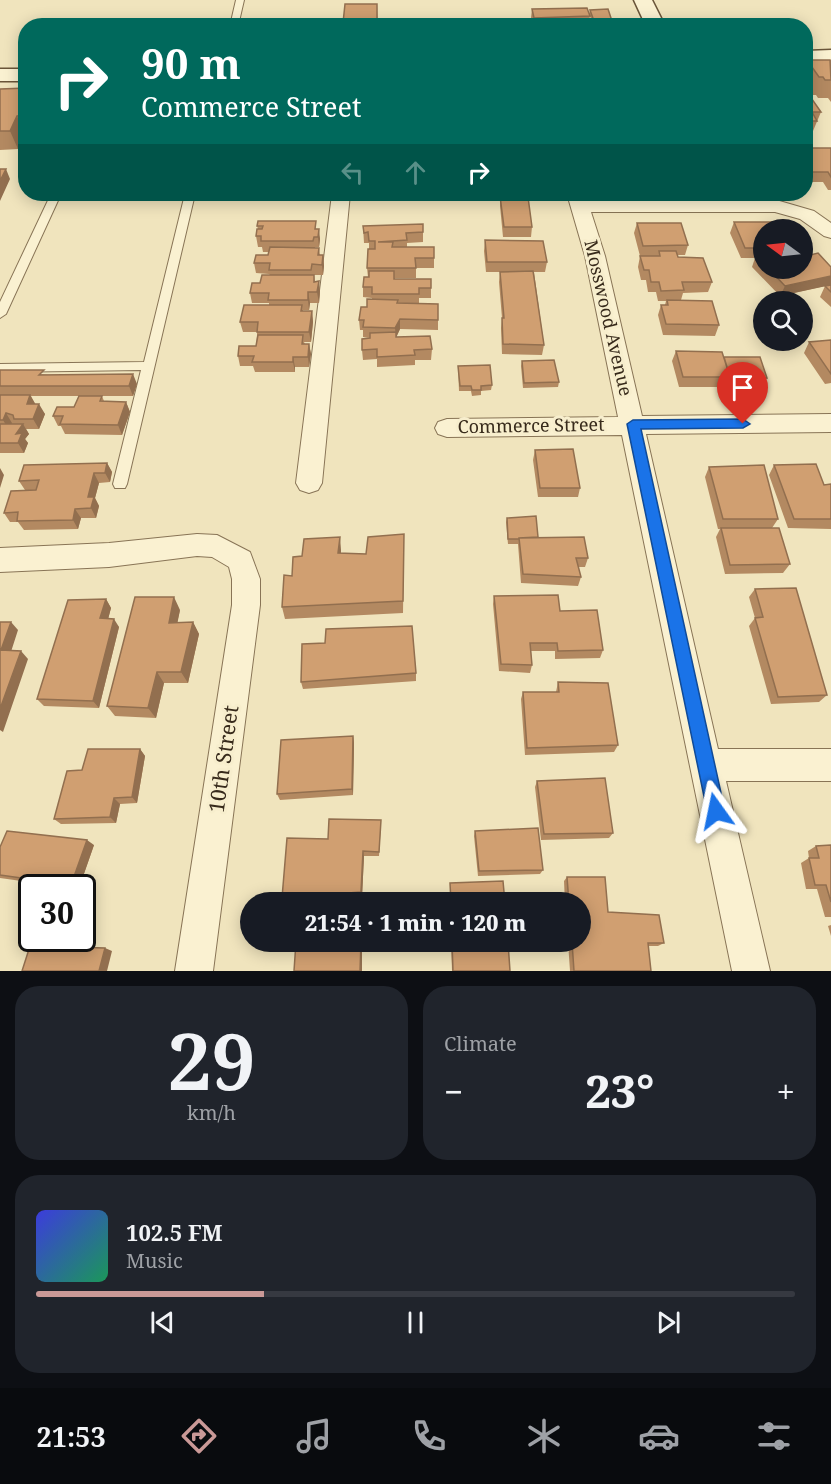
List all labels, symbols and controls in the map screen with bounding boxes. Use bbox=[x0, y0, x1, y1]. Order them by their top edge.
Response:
text: 90 m bbox=[141, 34, 241, 91]
icon: right bbox=[42, 42, 120, 120]
text: Commerce Street bbox=[141, 88, 361, 125]
icon: left bbox=[336, 156, 369, 189]
icon: ahead bbox=[399, 156, 432, 189]
icon: right bbox=[462, 156, 495, 189]
north arrow bbox=[753, 219, 813, 279]
map controls bbox=[753, 219, 813, 351]
street label: Mosswood Avenue bbox=[579, 237, 639, 398]
button: search bbox=[753, 291, 813, 351]
pin bbox=[717, 362, 768, 424]
icon: arrive bbox=[726, 371, 759, 404]
street label: Commerce Street bbox=[457, 412, 605, 438]
street label: 10th Street bbox=[202, 703, 244, 814]
position arrow bbox=[684, 779, 748, 843]
speed limit sign: 30 bbox=[18, 874, 96, 952]
text: 21:54 · 1 min · 120 m bbox=[305, 907, 526, 937]
text: 29 bbox=[167, 1007, 256, 1113]
text: Climate bbox=[444, 1030, 517, 1057]
text: 23° bbox=[585, 1060, 654, 1121]
text: − bbox=[444, 1069, 463, 1114]
text: + bbox=[777, 1069, 795, 1114]
text: km/h bbox=[187, 1099, 236, 1126]
text: 102.5 FM bbox=[126, 1217, 223, 1247]
text: Music bbox=[126, 1247, 183, 1274]
icon: previous bbox=[146, 1306, 179, 1339]
icon: pause bbox=[399, 1306, 432, 1339]
icon: next bbox=[652, 1306, 685, 1339]
icon: directions bbox=[178, 1415, 220, 1457]
icon: music bbox=[293, 1415, 335, 1457]
icon: phone bbox=[408, 1415, 450, 1457]
icon: climate bbox=[523, 1415, 565, 1457]
icon: car bbox=[638, 1415, 680, 1457]
icon: filters bbox=[753, 1415, 795, 1457]
text: 21:53 bbox=[36, 1418, 106, 1455]

